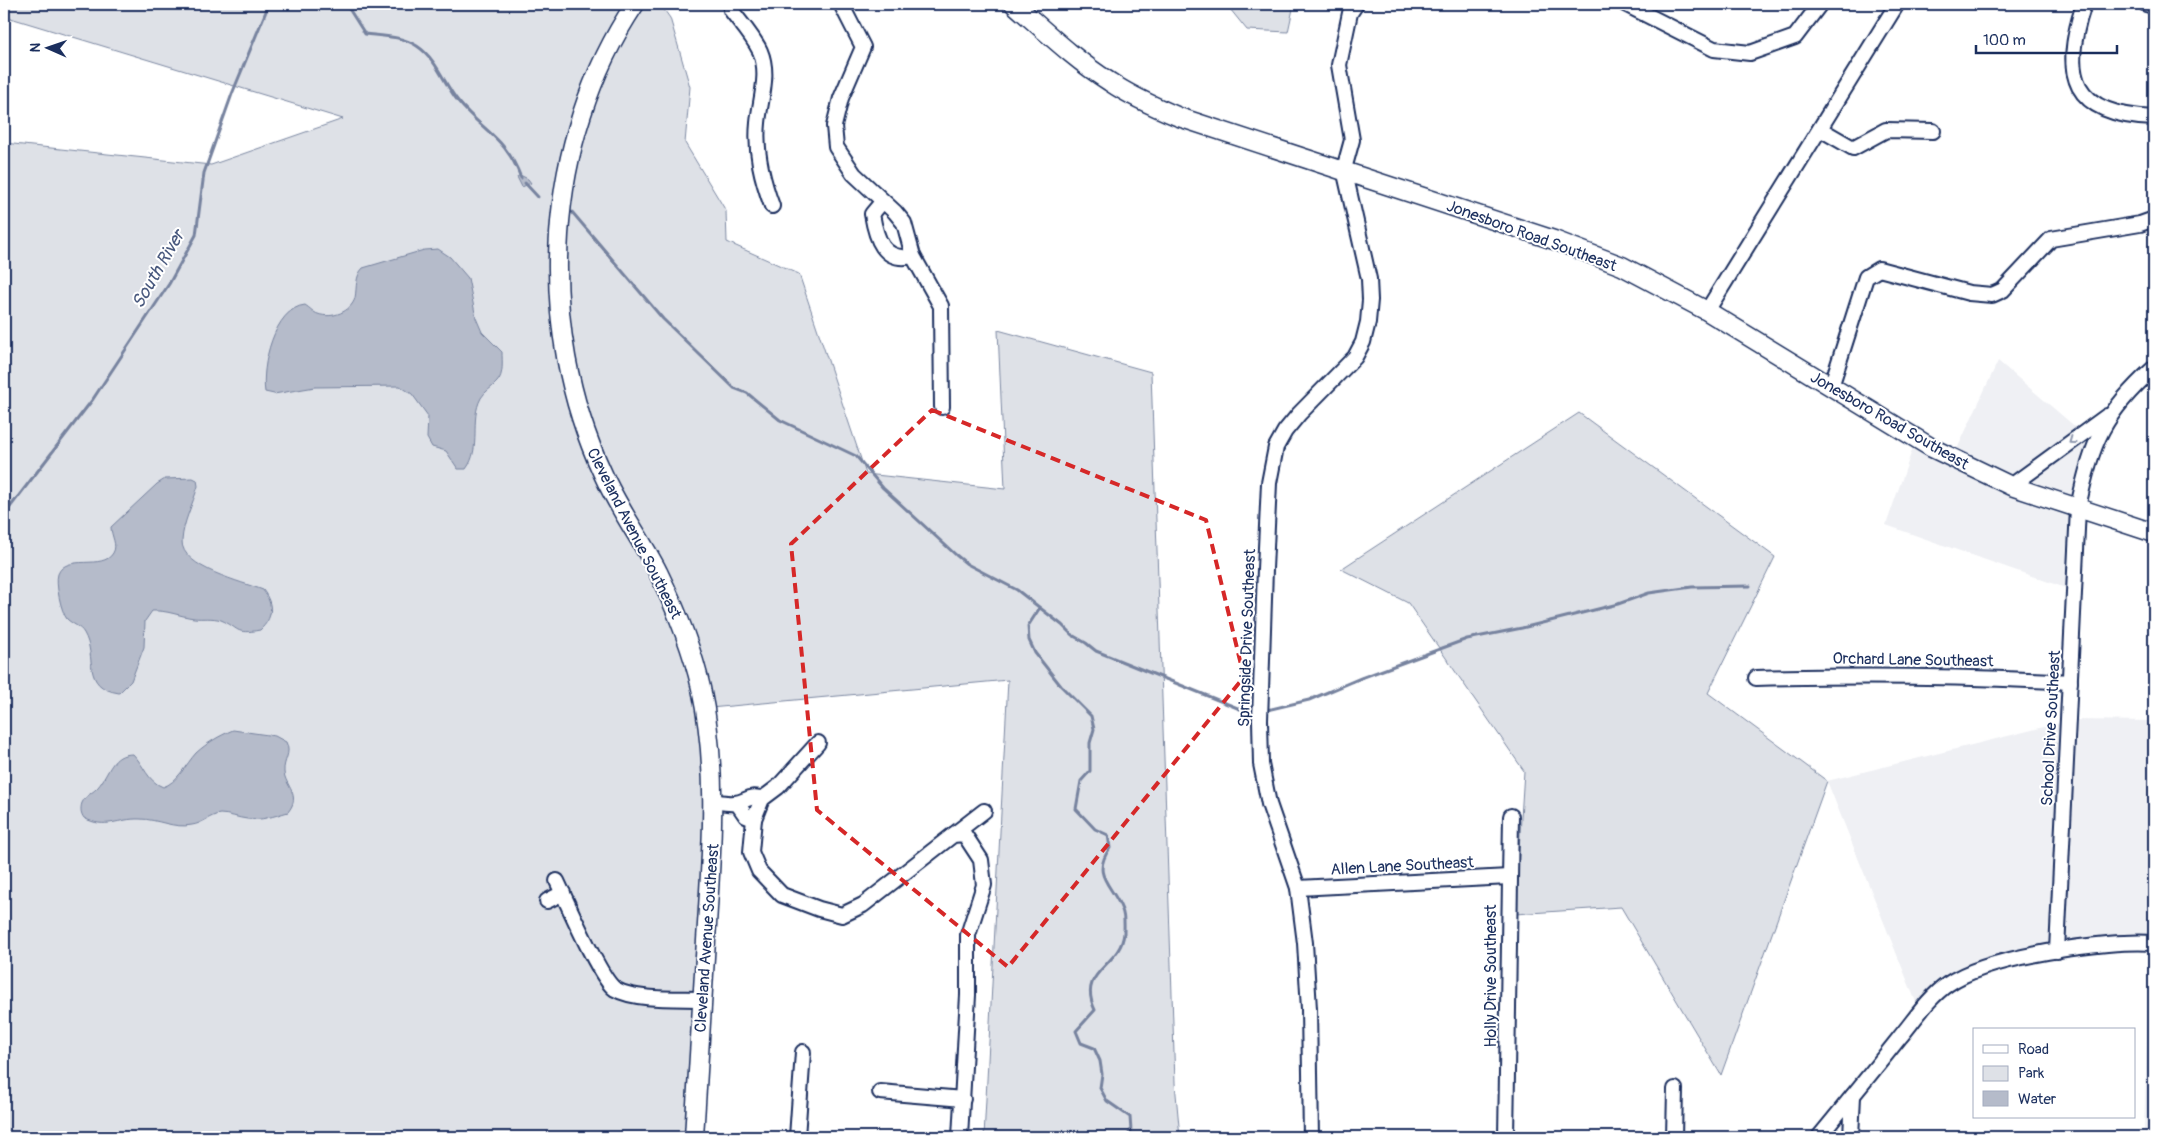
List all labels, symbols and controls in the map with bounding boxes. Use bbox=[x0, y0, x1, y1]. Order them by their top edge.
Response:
north arrow bbox=[22, 22, 72, 72]
scale bar bbox=[1976, 22, 2117, 54]
text: 100 m bbox=[1983, 31, 2026, 50]
text: N bbox=[27, 43, 44, 53]
street label: Jonesboro Road Southeast bbox=[1444, 196, 1620, 276]
water label: South River bbox=[127, 224, 191, 312]
street label: Jonesboro Road Southeast bbox=[1807, 367, 1973, 475]
one-way arrow bbox=[2068, 435, 2078, 444]
street label: Cleveland Avenue Southeast bbox=[582, 445, 686, 623]
street label: Springside Drive Southeast bbox=[1234, 548, 1260, 727]
street label: Orchard Lane Southeast bbox=[1832, 649, 1994, 671]
street label: School Drive Southeast bbox=[2037, 649, 2065, 806]
street label: Cleveland Avenue Southeast bbox=[690, 842, 724, 1033]
street label: Allen Lane Southeast bbox=[1330, 852, 1475, 880]
street label: Holly Drive Southeast bbox=[1481, 904, 1501, 1048]
legend bbox=[1973, 1028, 2136, 1118]
text: Road bbox=[2018, 1040, 2049, 1059]
text: Park bbox=[2018, 1064, 2045, 1083]
text: Water bbox=[2018, 1090, 2057, 1109]

